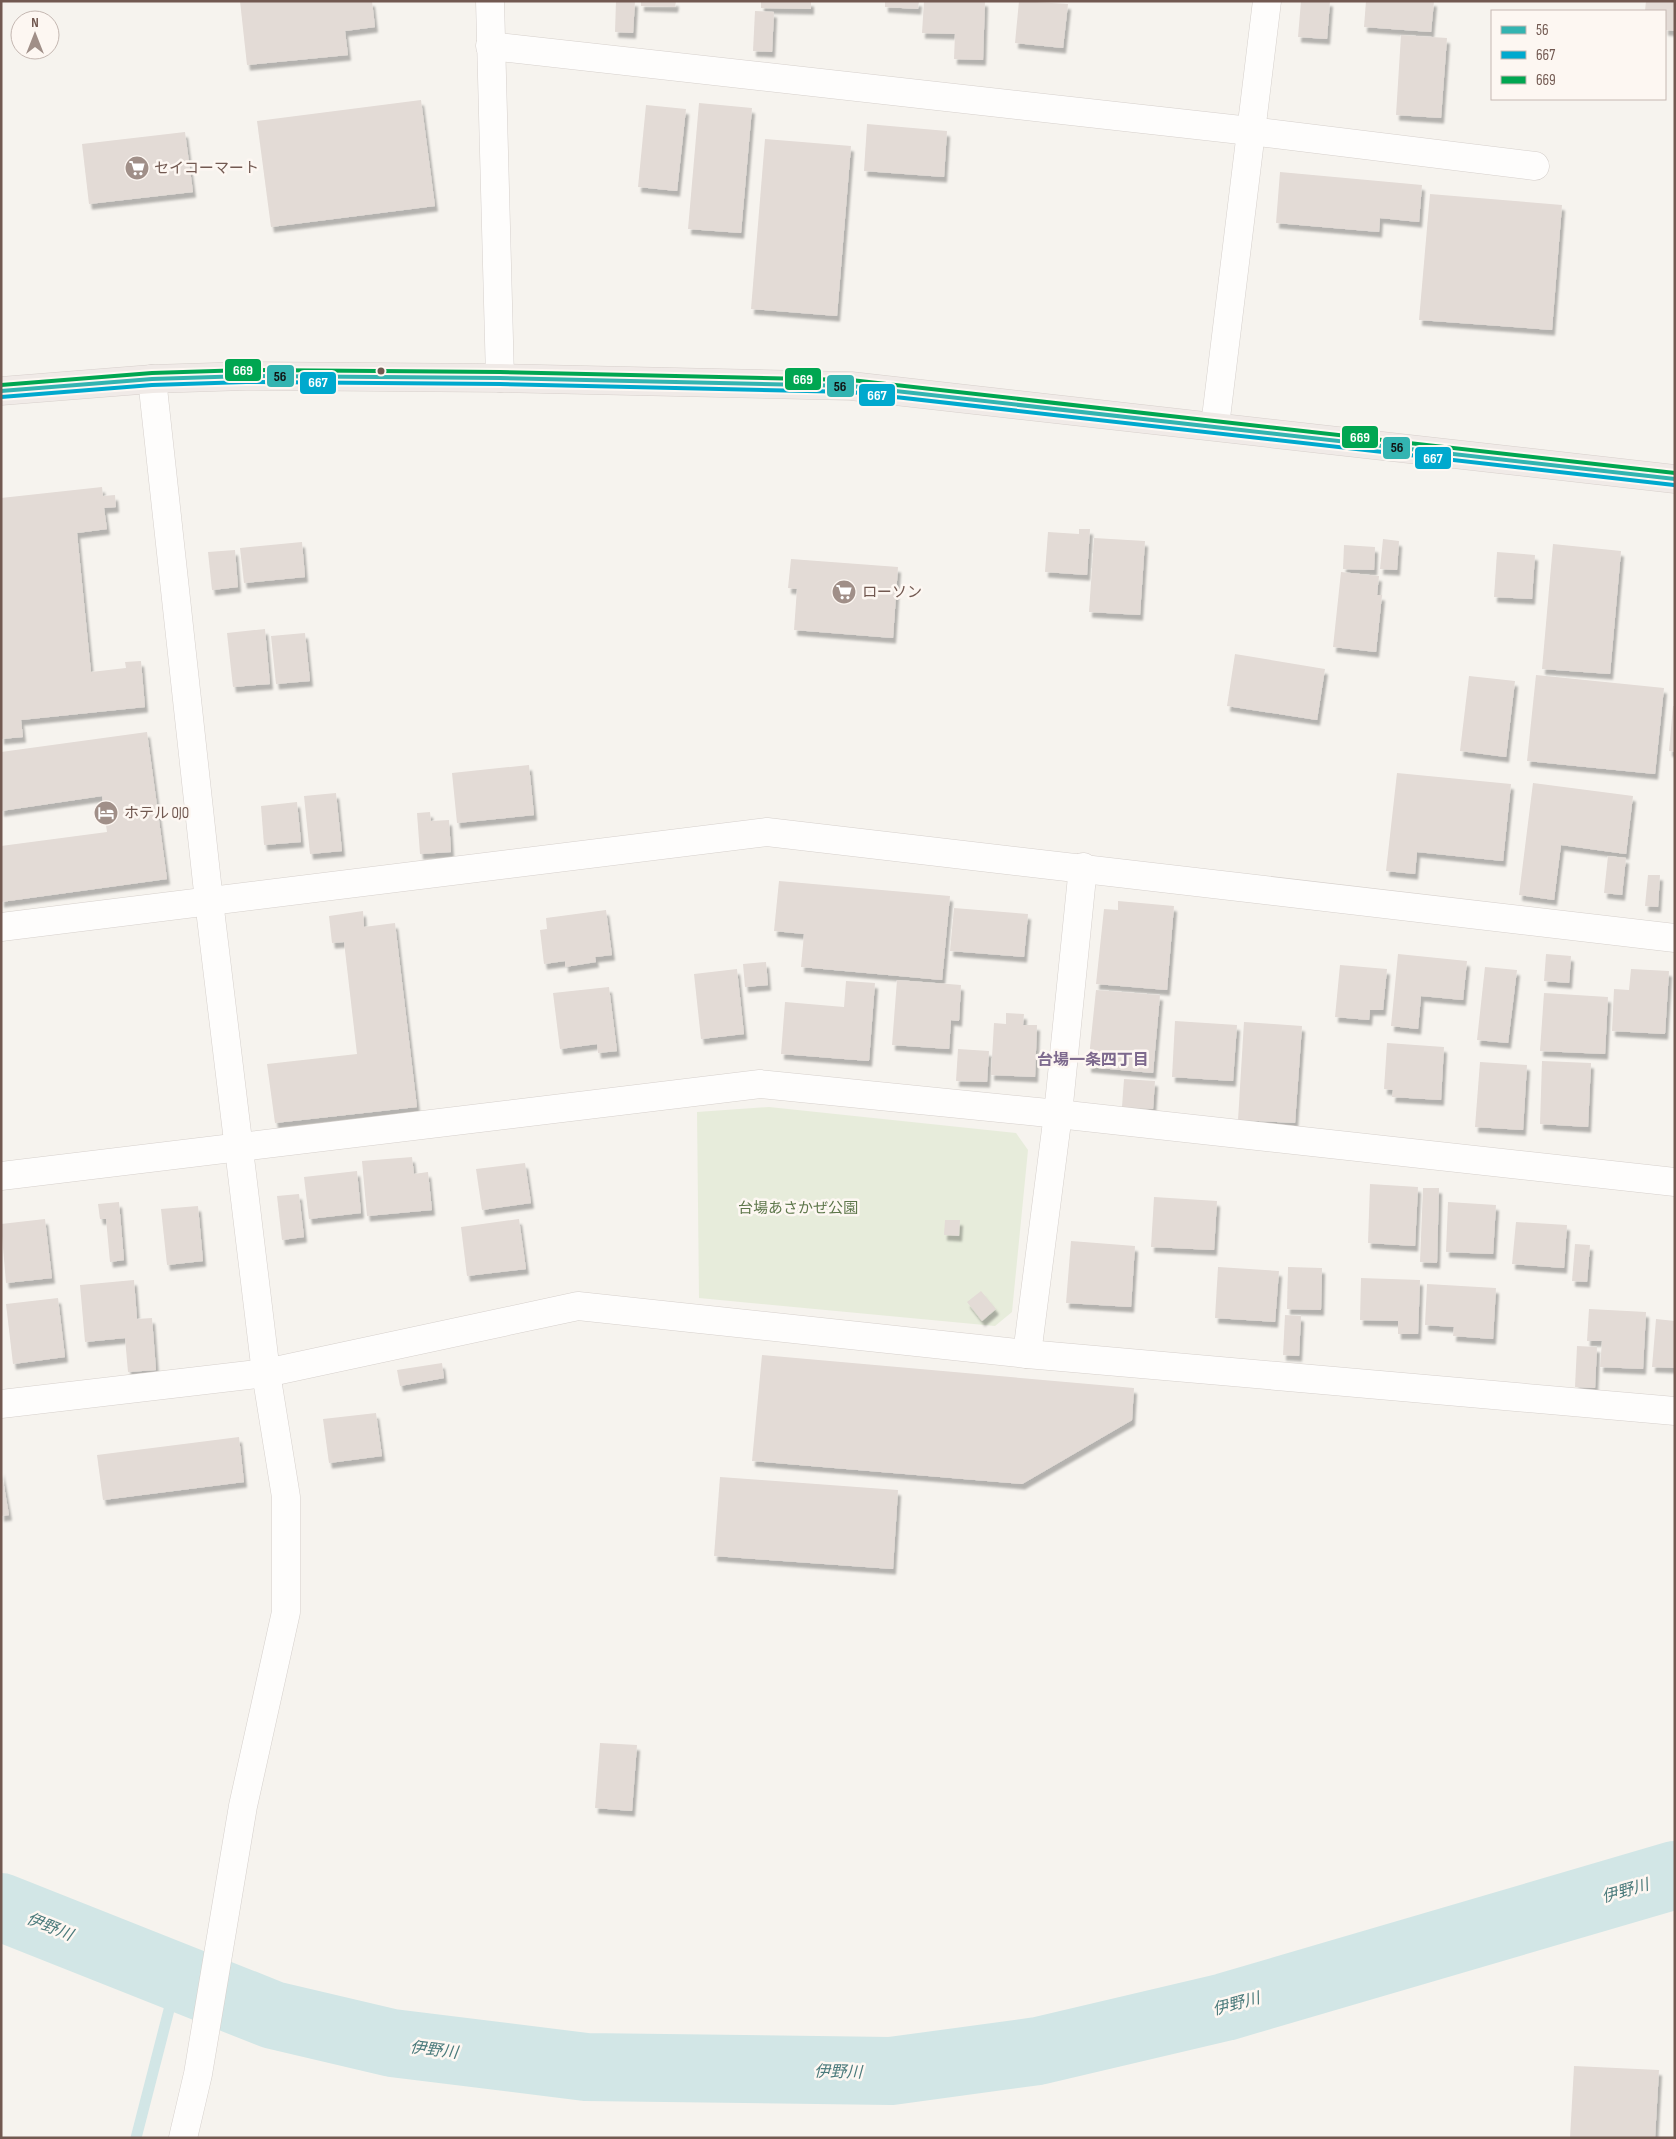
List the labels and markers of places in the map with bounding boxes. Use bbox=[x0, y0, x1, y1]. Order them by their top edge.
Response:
supermarket icon: セイコーマート bbox=[124, 155, 150, 181]
place label: セイコーマート bbox=[154, 159, 259, 178]
unlabelled marker bbox=[376, 366, 386, 376]
supermarket icon: ローソン bbox=[831, 579, 857, 605]
place label: ローソン bbox=[862, 583, 922, 602]
hotel icon: ホテル OJO bbox=[93, 800, 119, 826]
place label: ホテル OJO bbox=[124, 804, 189, 823]

